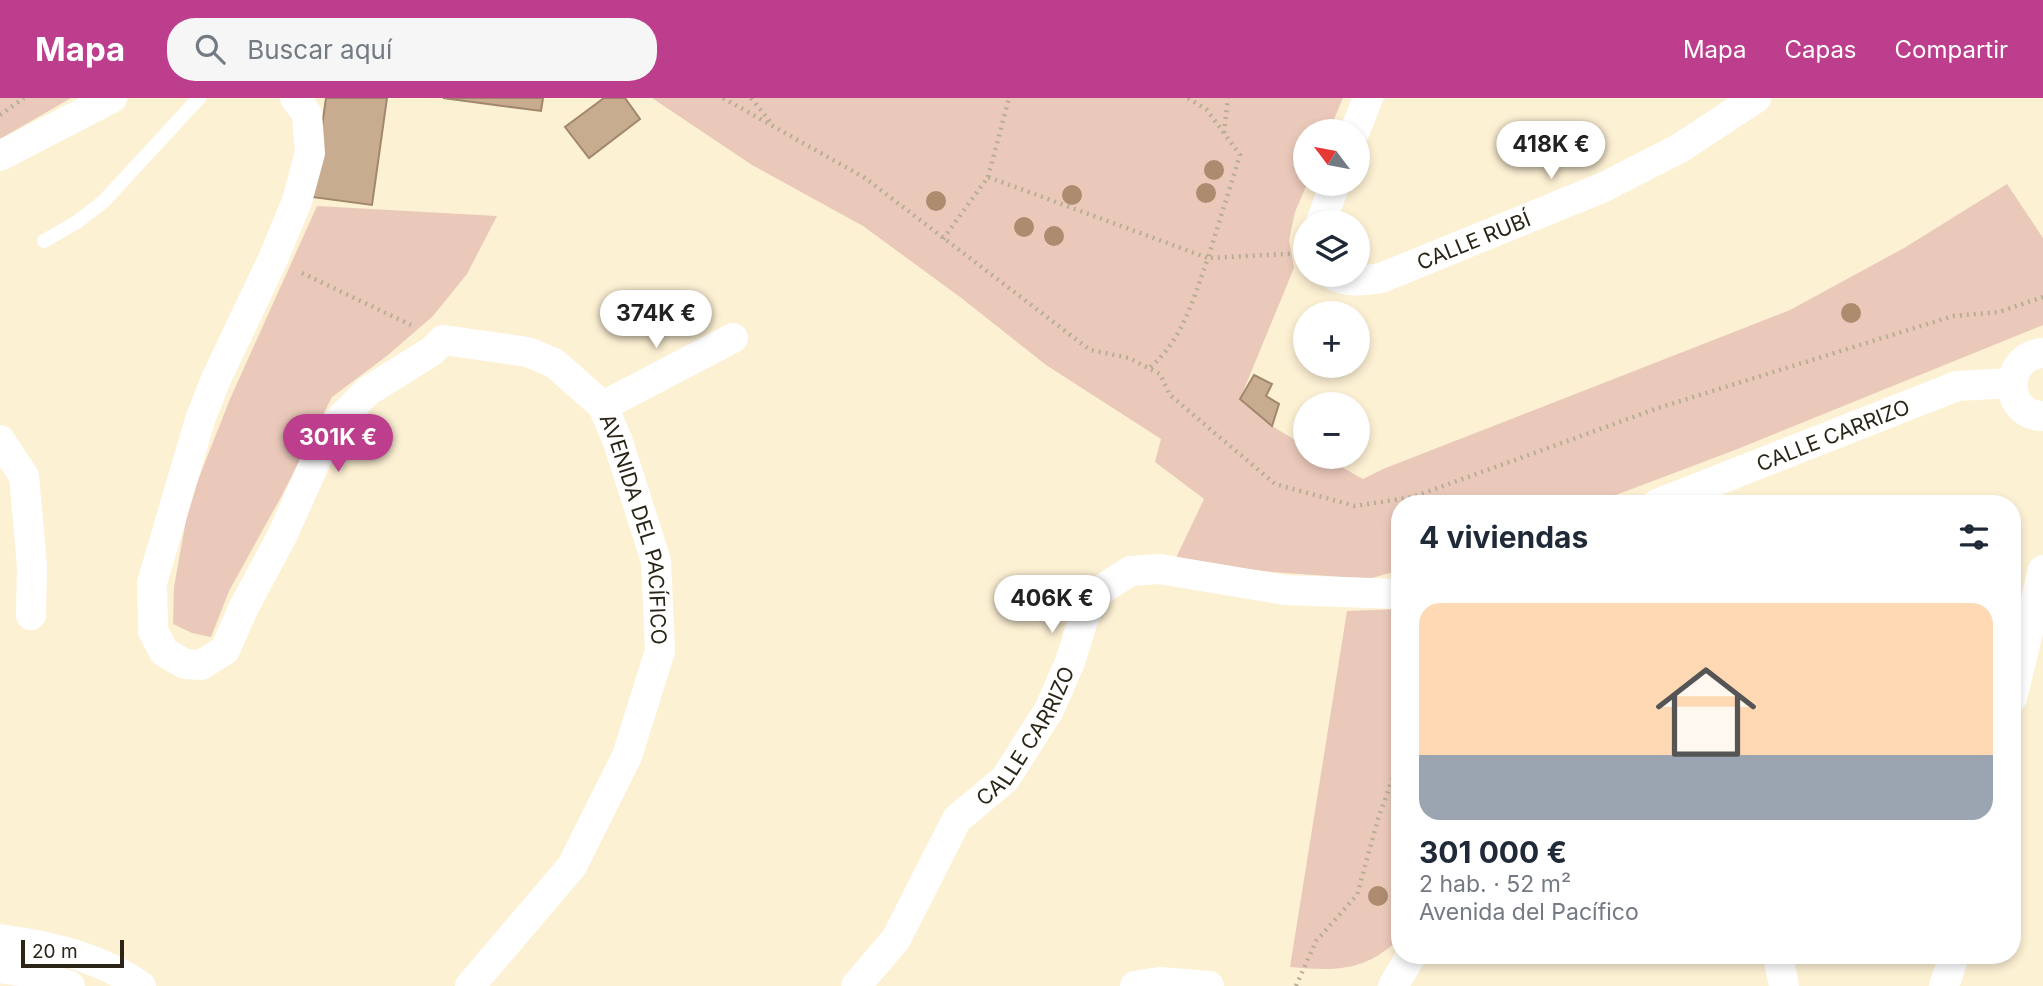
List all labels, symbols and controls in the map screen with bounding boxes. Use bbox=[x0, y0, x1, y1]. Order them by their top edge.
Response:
search box bbox=[167, 18, 657, 81]
text: Mapa bbox=[35, 29, 125, 69]
icon: search bbox=[191, 30, 229, 68]
text: Buscar aquí bbox=[247, 34, 392, 65]
text: Mapa bbox=[1683, 35, 1746, 64]
text: Capas bbox=[1784, 35, 1857, 64]
text: Compartir bbox=[1895, 35, 2008, 64]
north arrow bbox=[1293, 119, 1370, 196]
map controls bbox=[1293, 119, 1370, 469]
pin: 418K € bbox=[1494, 122, 1608, 181]
text: 418K € bbox=[1512, 130, 1590, 158]
street label: CALLE RUBÍ bbox=[1413, 205, 1534, 275]
button: layers bbox=[1293, 210, 1370, 287]
pin: 374K € bbox=[599, 290, 713, 350]
text: 374K € bbox=[616, 299, 696, 327]
button: + bbox=[1293, 301, 1370, 378]
button: − bbox=[1293, 392, 1370, 469]
street label: CALLE CARRIZO bbox=[1753, 393, 1913, 476]
street label: AVENIDA DEL PACÍFICO bbox=[595, 410, 672, 645]
pin: 301K € bbox=[281, 414, 395, 474]
text: 301K € bbox=[299, 423, 377, 451]
icon: filters bbox=[1955, 518, 1993, 556]
text: 4 viviendas bbox=[1419, 519, 1588, 555]
pin: 406K € bbox=[995, 575, 1109, 635]
text: 406K € bbox=[1010, 584, 1094, 612]
icon: home bbox=[1643, 649, 1769, 775]
street label: CALLE CARRIZO bbox=[971, 662, 1079, 810]
text: 301 000 € bbox=[1419, 834, 1567, 870]
text: 2 hab. · 52 m² bbox=[1419, 870, 1571, 898]
text: Avenida del Pacífico bbox=[1419, 898, 1639, 926]
scale bar bbox=[21, 937, 124, 969]
text: 20 m bbox=[32, 940, 78, 963]

